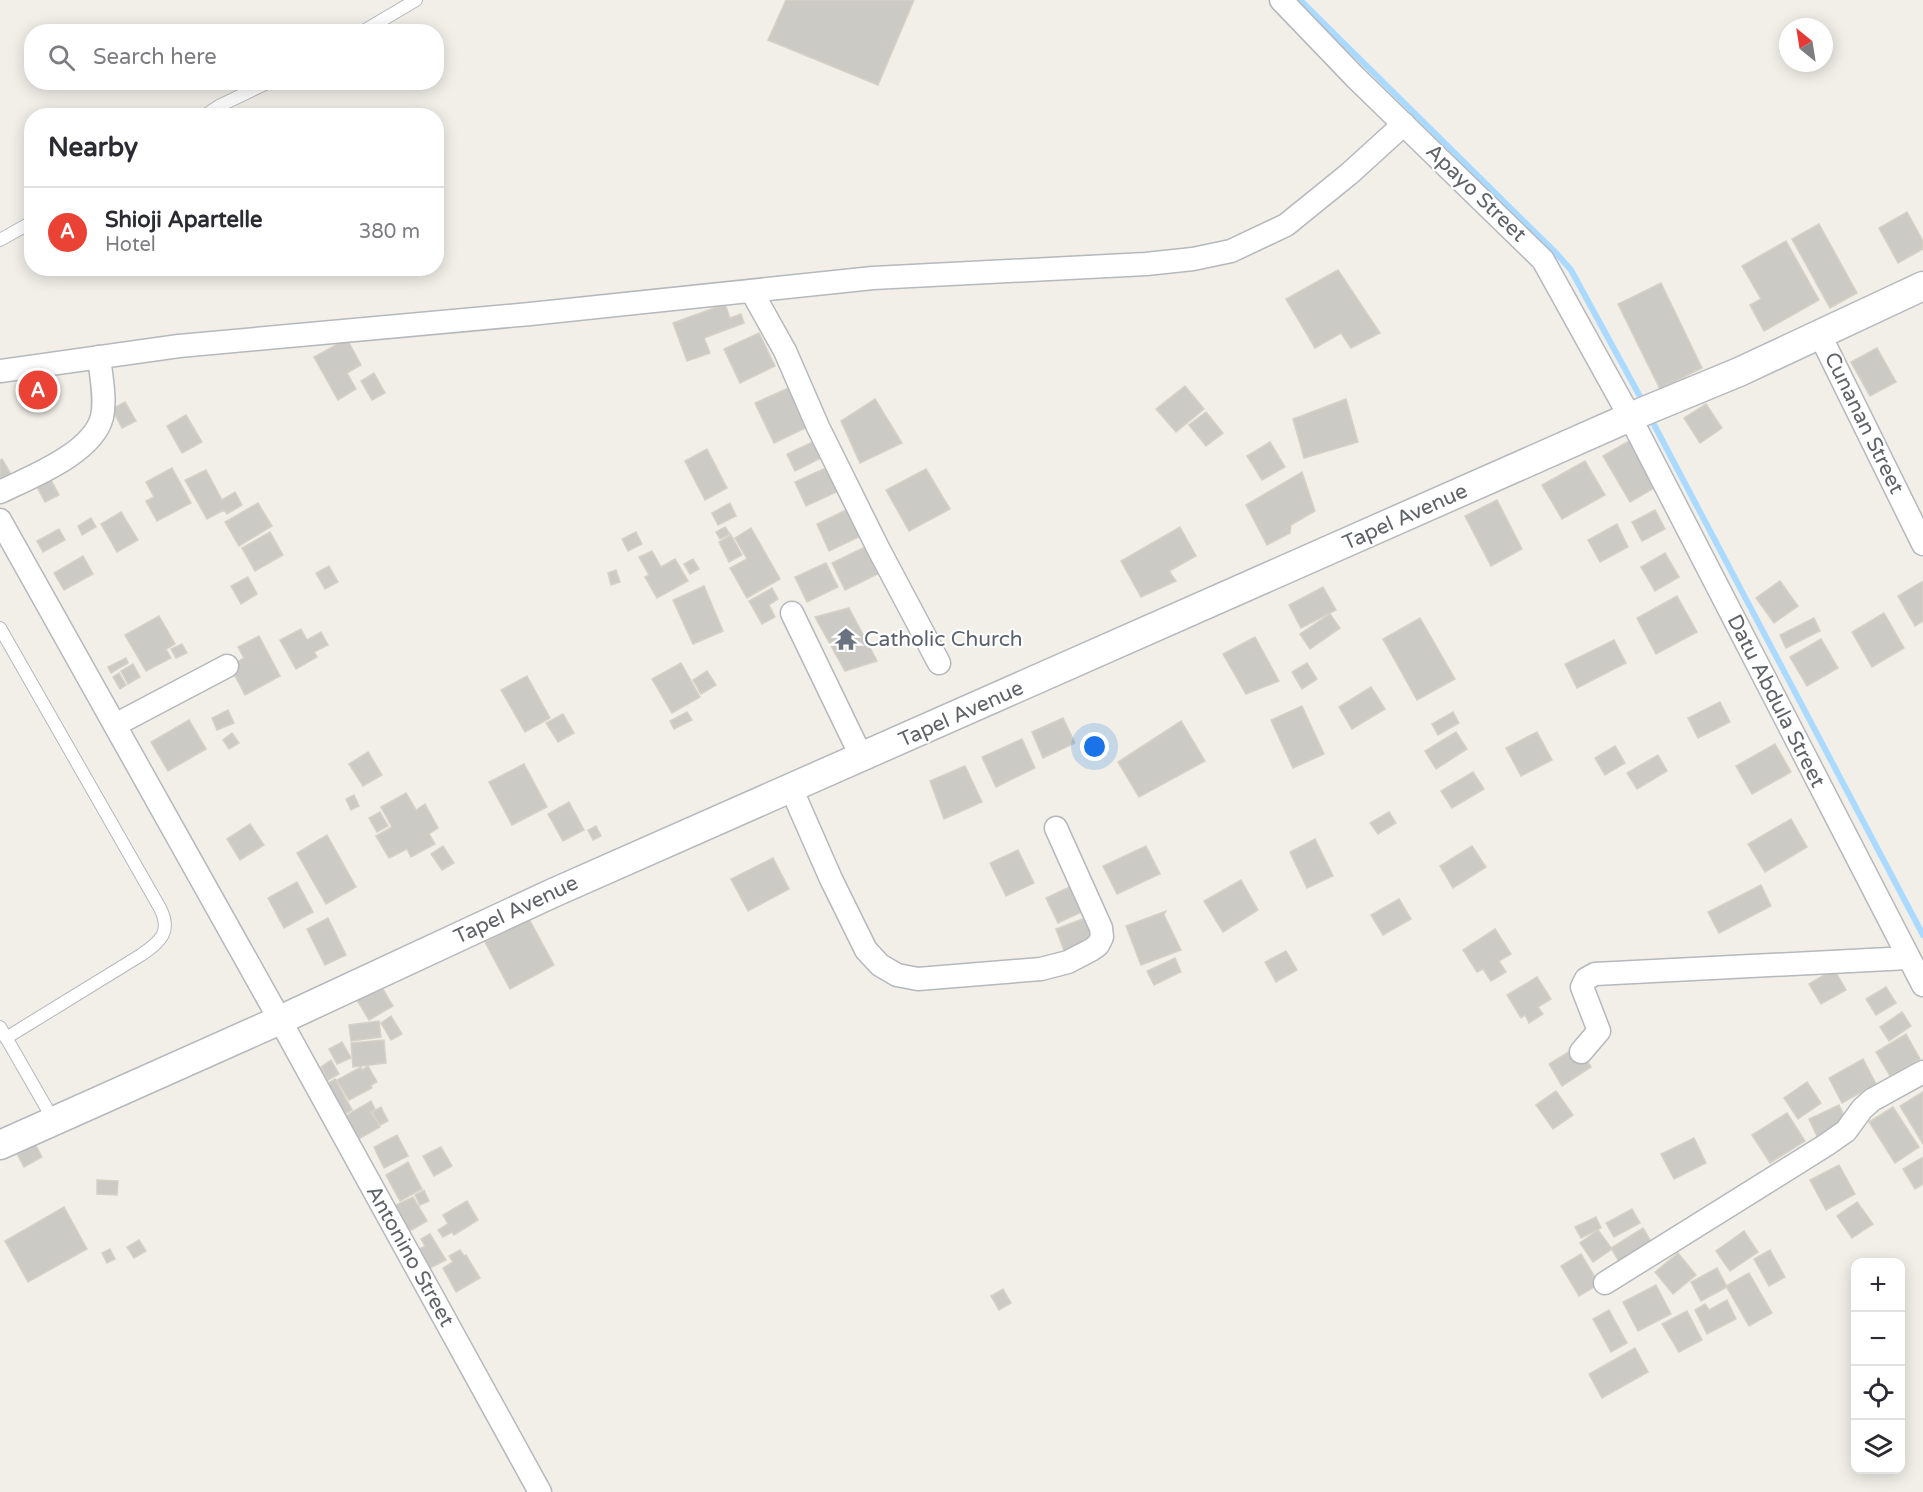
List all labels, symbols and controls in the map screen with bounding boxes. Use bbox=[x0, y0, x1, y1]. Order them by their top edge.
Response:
north arrow bbox=[1779, 18, 1833, 72]
search box bbox=[24, 24, 444, 90]
icon: search bbox=[45, 41, 78, 74]
text: Search here bbox=[93, 44, 217, 70]
text: Nearby bbox=[48, 132, 138, 163]
street label: Apayo Street bbox=[1421, 139, 1531, 247]
text: Shioji Apartelle bbox=[105, 207, 262, 233]
text: A bbox=[60, 220, 75, 244]
text: 380 m bbox=[359, 220, 420, 244]
text: Hotel bbox=[105, 233, 156, 257]
street label: Cunanan Street bbox=[1819, 348, 1909, 498]
pin: A bbox=[18, 368, 57, 412]
street label: Tapel Avenue bbox=[1339, 478, 1471, 556]
street label: Datu Abdula Street bbox=[1722, 610, 1830, 792]
temple icon: Catholic Church bbox=[833, 626, 859, 652]
place label: Catholic Church bbox=[864, 627, 1023, 652]
street label: Tapel Avenue bbox=[895, 675, 1027, 753]
your location bbox=[1080, 732, 1109, 761]
street label: Tapel Avenue bbox=[450, 870, 582, 950]
street label: Antonino Street bbox=[361, 1181, 459, 1331]
map controls bbox=[1851, 1258, 1905, 1474]
button: + bbox=[1851, 1258, 1905, 1312]
button: − bbox=[1851, 1312, 1905, 1366]
button: locate bbox=[1851, 1366, 1905, 1420]
button: layers bbox=[1851, 1420, 1905, 1474]

